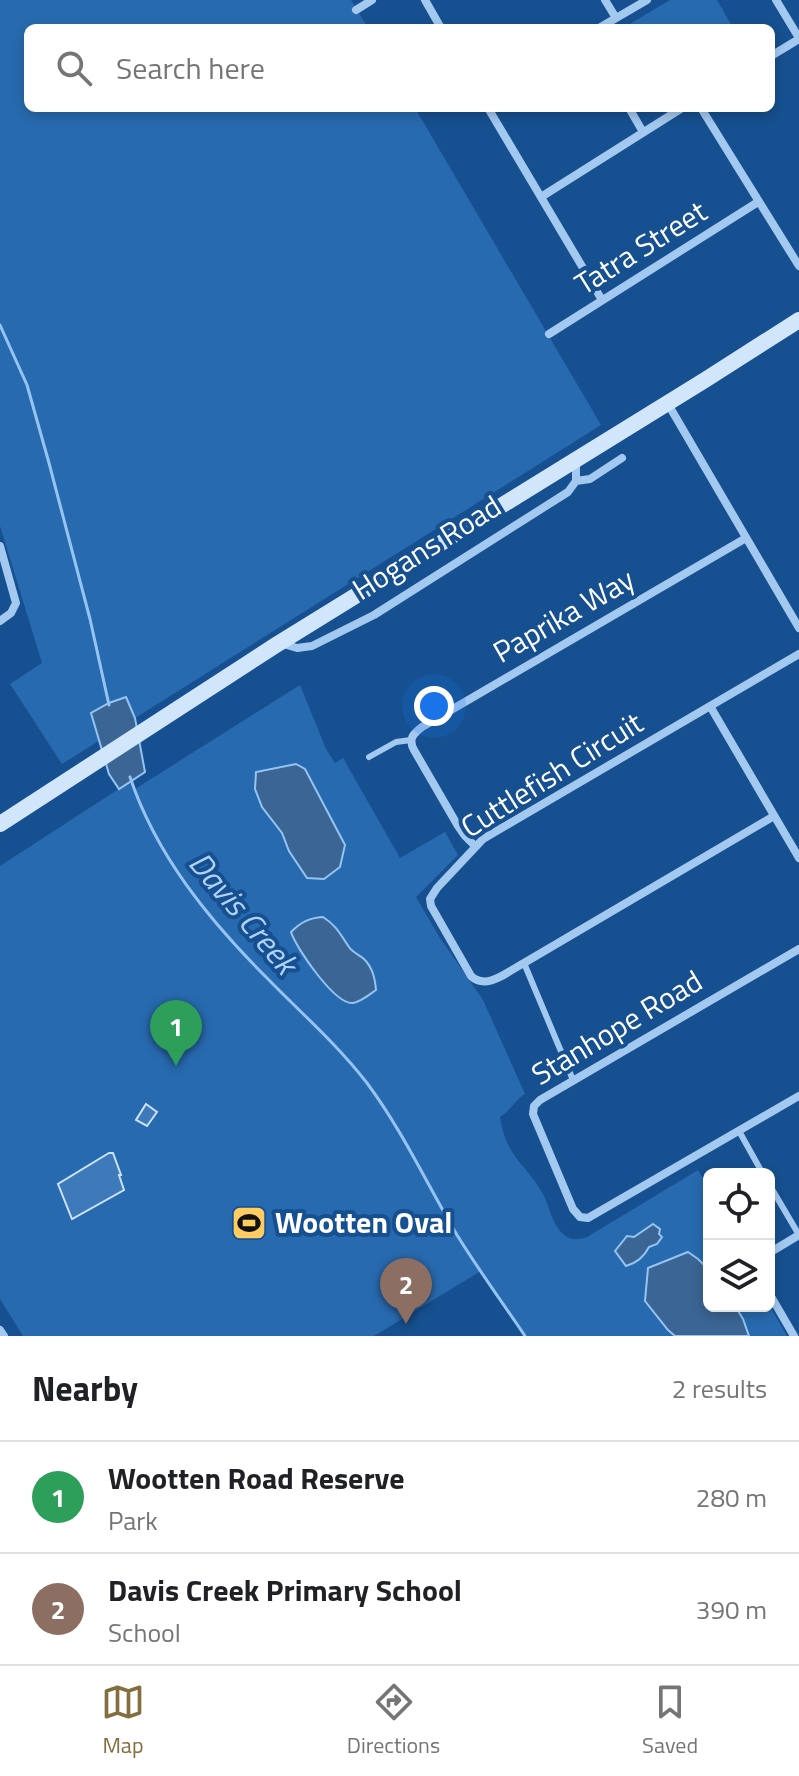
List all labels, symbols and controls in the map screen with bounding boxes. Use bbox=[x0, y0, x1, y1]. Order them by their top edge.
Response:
search box bbox=[24, 24, 775, 112]
text: Search here bbox=[116, 45, 265, 91]
icon: search bbox=[52, 46, 96, 90]
street label: Tatra Street bbox=[566, 188, 716, 306]
street label: Hogans Road bbox=[343, 483, 510, 611]
street label: Paprika Way bbox=[484, 556, 643, 674]
your location bbox=[414, 686, 454, 726]
street label: Cuttlefish Circuit bbox=[451, 699, 652, 849]
water label: Davis Creek bbox=[178, 841, 312, 987]
street label: Stanhope Road bbox=[522, 958, 711, 1096]
pin: 1 bbox=[150, 1000, 202, 1066]
map controls bbox=[703, 1168, 775, 1312]
button: locate bbox=[703, 1168, 775, 1240]
place label: Wootten Oval bbox=[275, 1199, 452, 1245]
sports icon: Wootten Oval bbox=[230, 1204, 268, 1242]
button: layers bbox=[703, 1240, 775, 1312]
pin: 2 bbox=[380, 1258, 432, 1324]
text: Nearby bbox=[32, 1362, 138, 1414]
text: 2 results bbox=[672, 1369, 767, 1408]
text: Wootten Road Reserve bbox=[108, 1455, 405, 1501]
text: 1 bbox=[51, 1478, 65, 1517]
text: 280 m bbox=[696, 1478, 767, 1517]
text: Park bbox=[108, 1501, 158, 1540]
text: Davis Creek Primary School bbox=[108, 1567, 462, 1613]
text: 2 bbox=[51, 1590, 65, 1629]
text: 390 m bbox=[696, 1590, 767, 1629]
text: School bbox=[108, 1613, 181, 1652]
tab: Map bbox=[101, 1680, 145, 1762]
tab: Directions bbox=[347, 1680, 440, 1762]
tab: Saved bbox=[642, 1680, 698, 1762]

